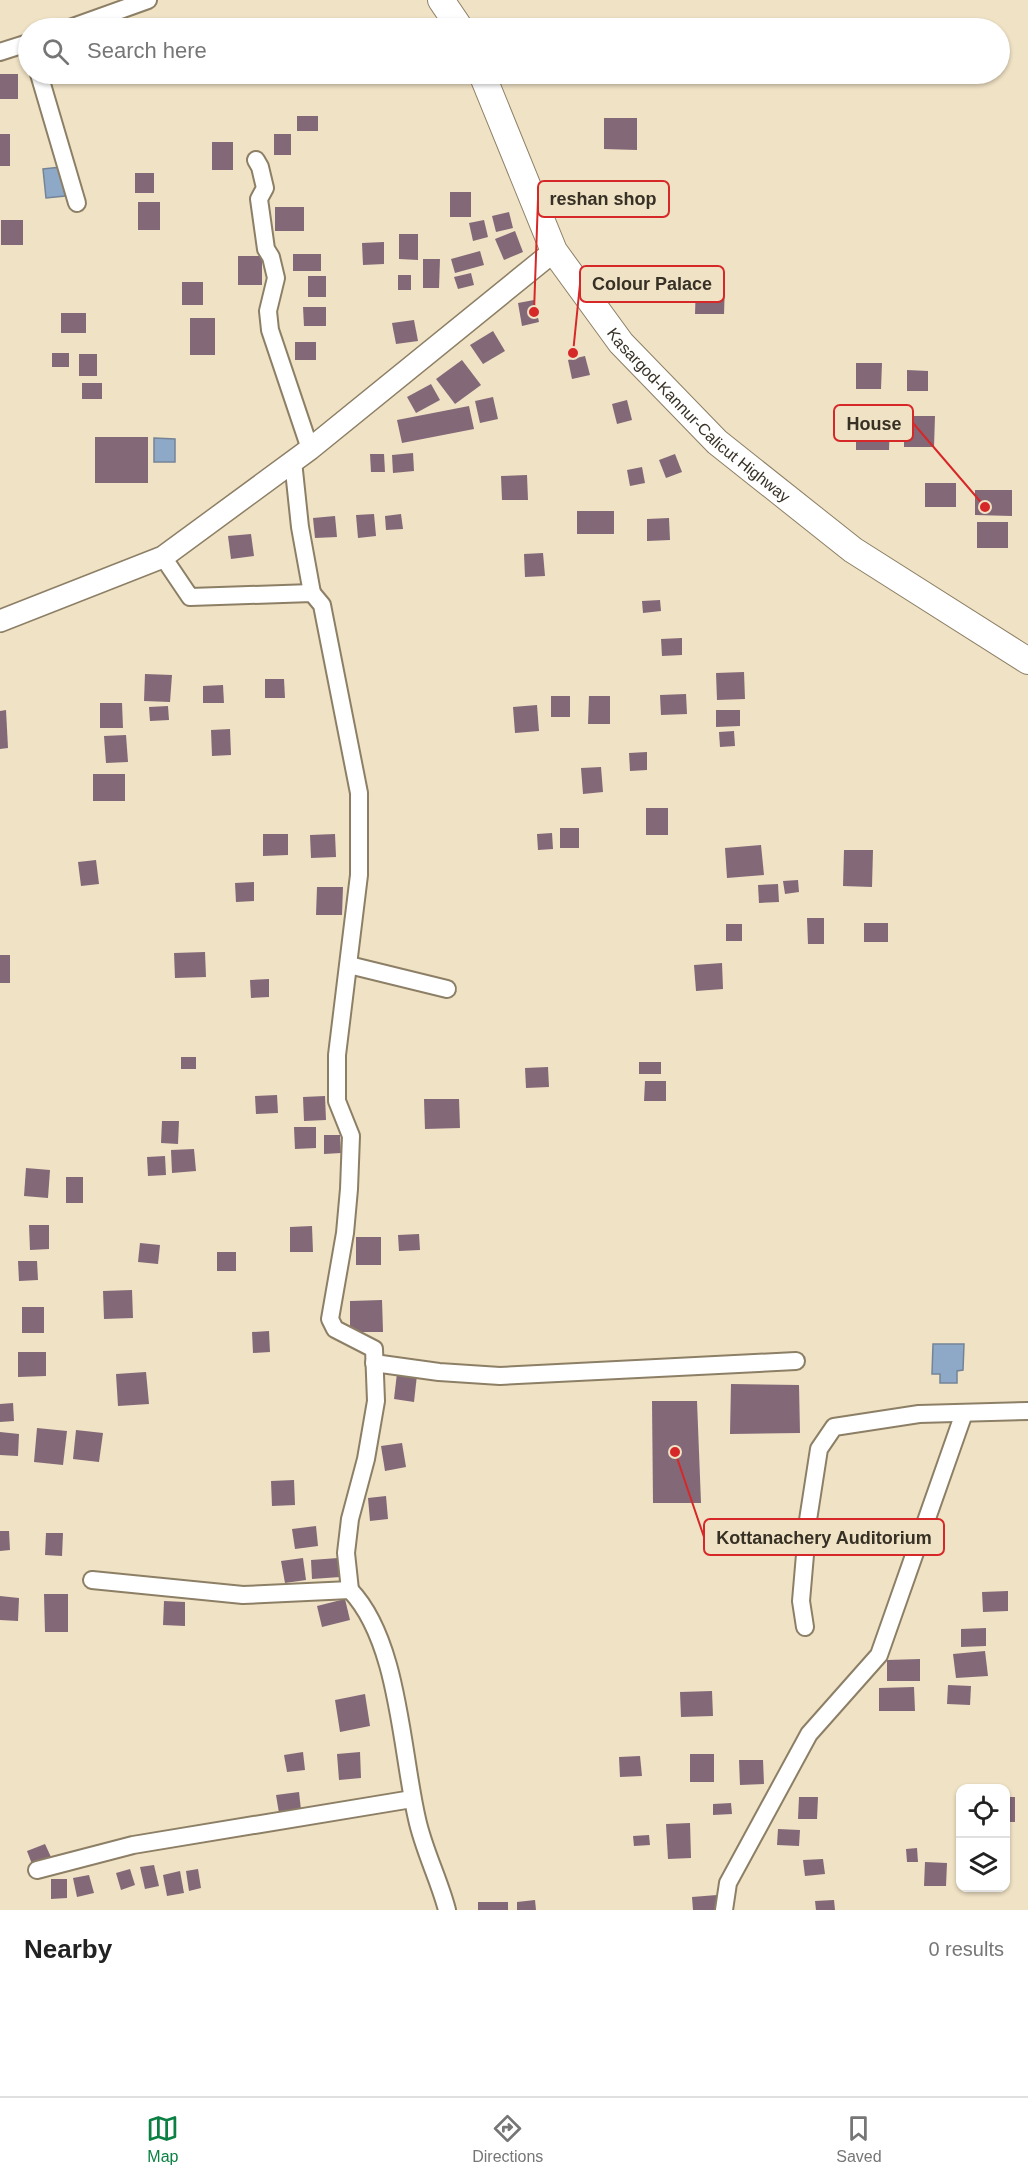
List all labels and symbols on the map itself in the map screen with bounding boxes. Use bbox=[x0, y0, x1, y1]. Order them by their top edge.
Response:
callout: reshan shop bbox=[538, 181, 669, 217]
text: reshan shop bbox=[549, 189, 657, 209]
callout: Colour Palace bbox=[580, 266, 724, 302]
text: Colour Palace bbox=[592, 274, 712, 294]
street label: Kasargod-Kannur-Calicut Highway bbox=[604, 325, 793, 506]
callout: House bbox=[834, 405, 913, 441]
text: House bbox=[846, 414, 902, 434]
callout: Kottanachery Auditorium bbox=[704, 1519, 944, 1555]
text: Kottanachery Auditorium bbox=[716, 1528, 932, 1548]

